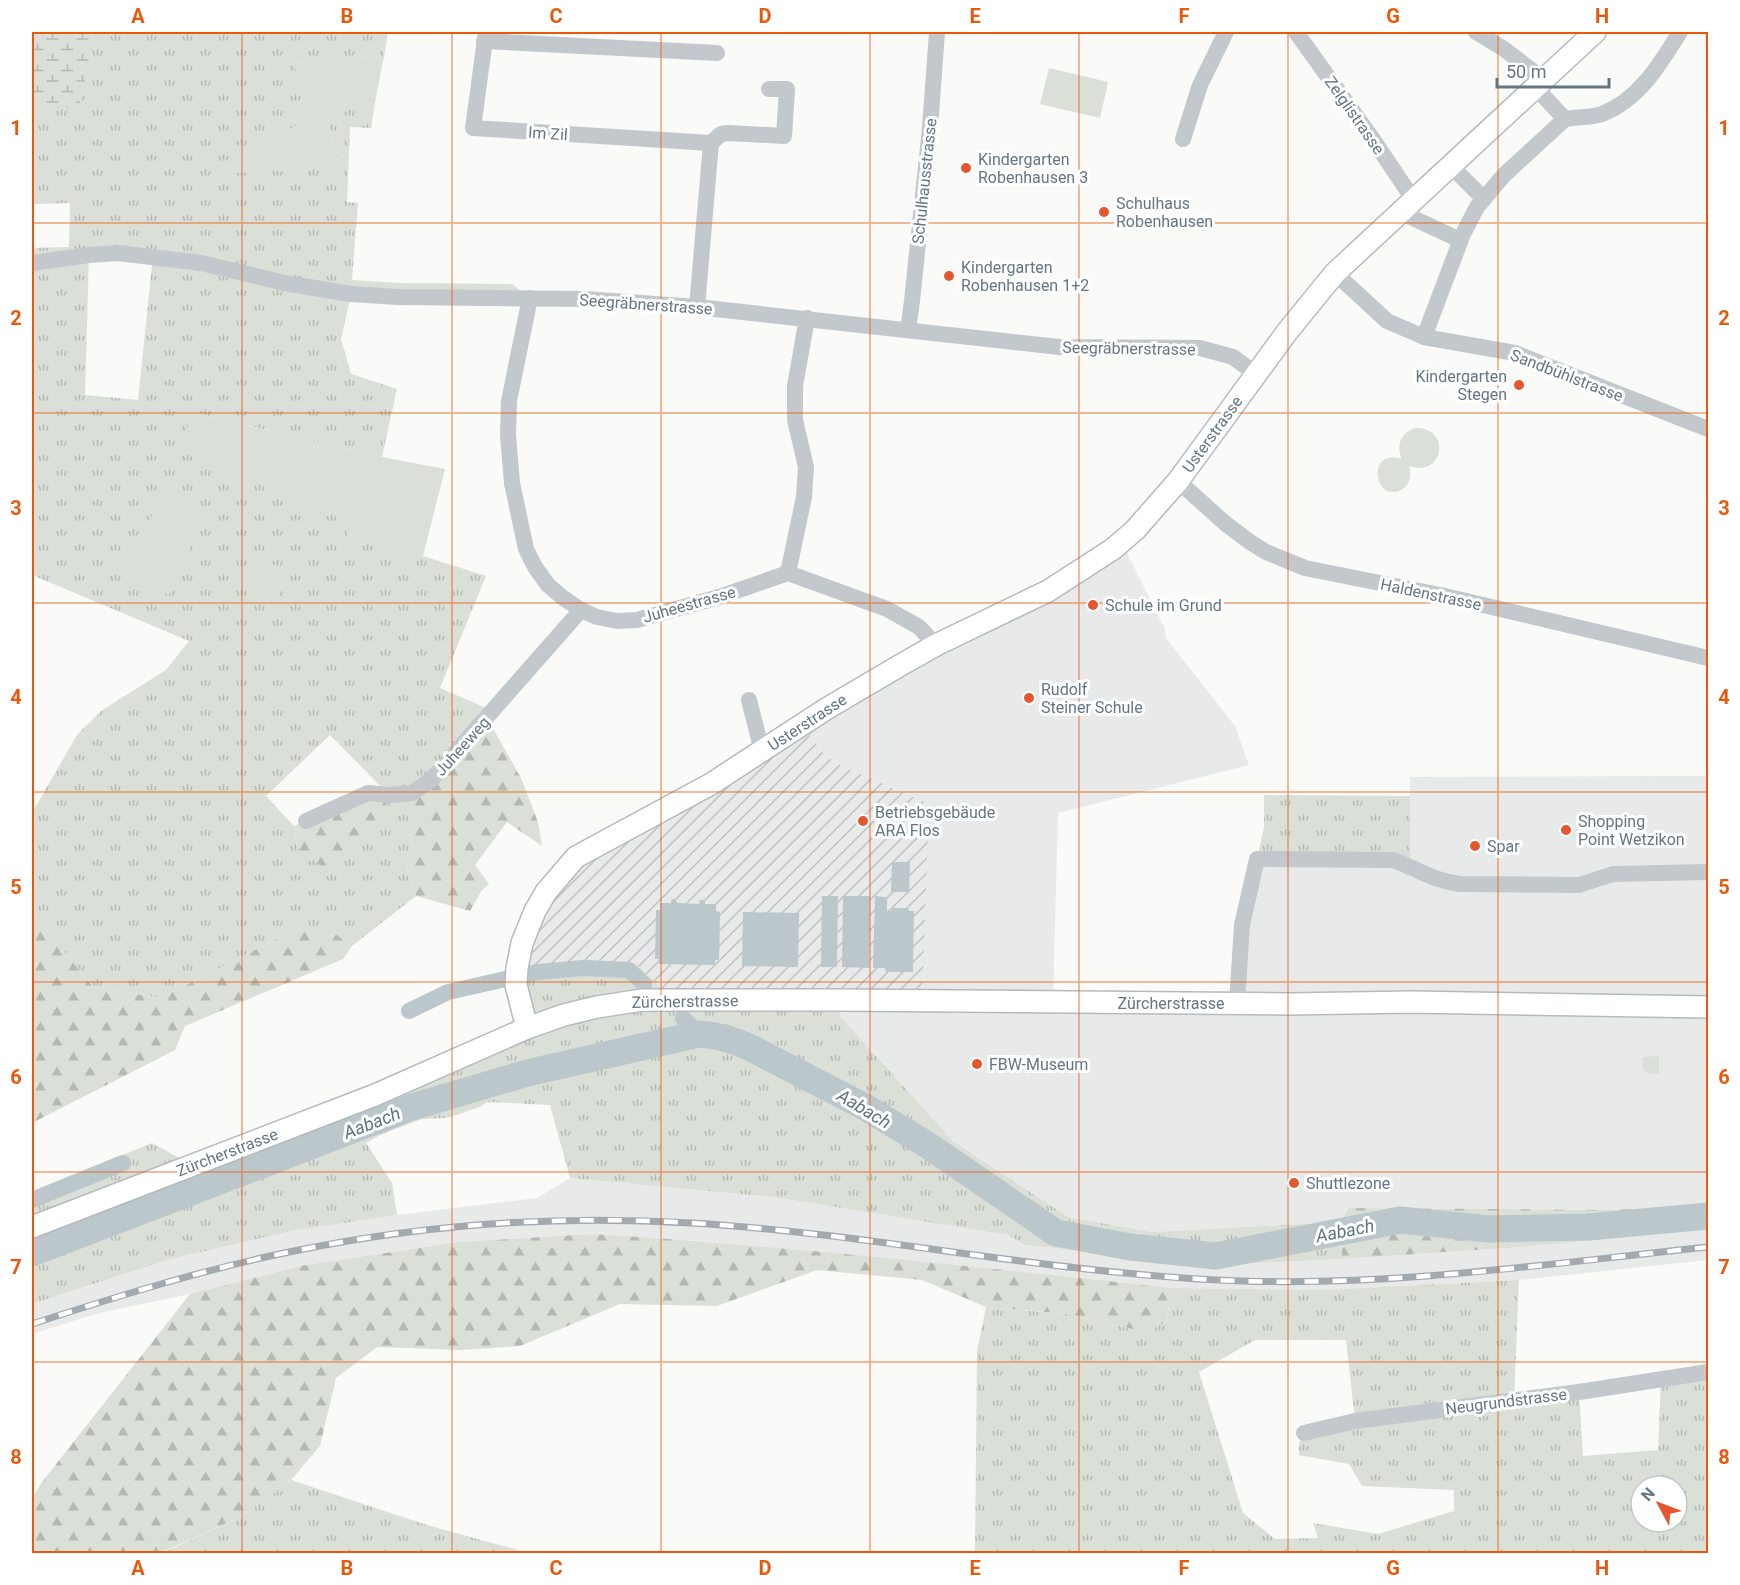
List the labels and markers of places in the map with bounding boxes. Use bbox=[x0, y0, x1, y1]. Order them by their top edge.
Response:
place label: Kindergarten Robenhausen 3 bbox=[978, 150, 1088, 187]
marker: Kindergarten Robenhausen 3 bbox=[959, 161, 973, 175]
place label: Schulhaus Robenhausen bbox=[1116, 194, 1213, 231]
marker: Schulhaus Robenhausen bbox=[1097, 205, 1111, 219]
place label: Kindergarten Robenhausen 1+2 bbox=[961, 258, 1089, 295]
marker: Kindergarten Robenhausen 1+2 bbox=[942, 269, 956, 283]
place label: Kindergarten Stegen bbox=[1415, 367, 1507, 404]
marker: Kindergarten Stegen bbox=[1512, 378, 1526, 392]
place label: Schule im Grund bbox=[1105, 596, 1222, 615]
marker: Schule im Grund bbox=[1086, 598, 1100, 612]
place label: Rudolf Steiner Schule bbox=[1041, 680, 1143, 717]
marker: Rudolf Steiner Schule bbox=[1022, 691, 1036, 705]
place label: Betriebsgebäude ARA Flos bbox=[875, 803, 995, 840]
place label: Shopping Point Wetzikon bbox=[1578, 812, 1685, 849]
marker: Betriebsgebäude ARA Flos bbox=[856, 814, 870, 828]
marker: Shopping Point Wetzikon bbox=[1559, 823, 1573, 837]
place label: Spar bbox=[1487, 837, 1520, 856]
marker: Spar bbox=[1468, 839, 1482, 853]
place label: FBW-Museum bbox=[989, 1055, 1088, 1074]
marker: FBW-Museum bbox=[970, 1057, 984, 1071]
place label: Shuttlezone bbox=[1306, 1174, 1390, 1193]
marker: Shuttlezone bbox=[1287, 1176, 1301, 1190]

